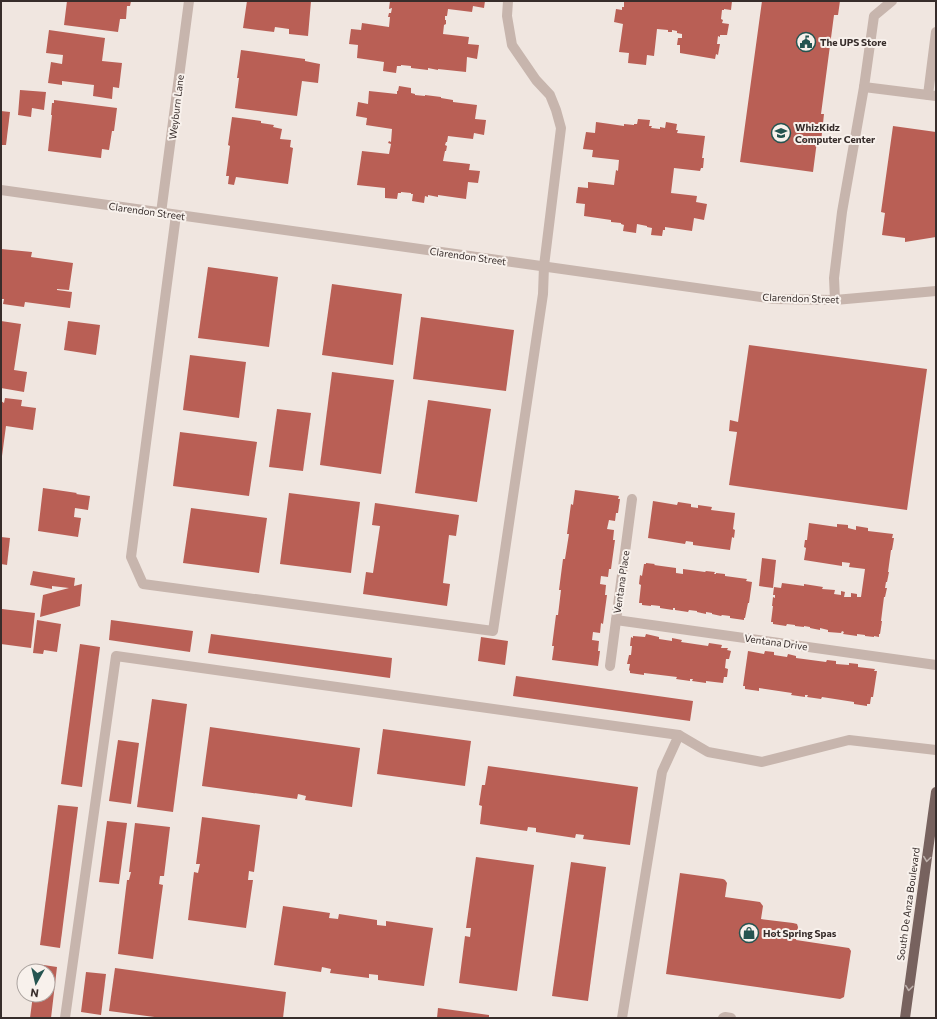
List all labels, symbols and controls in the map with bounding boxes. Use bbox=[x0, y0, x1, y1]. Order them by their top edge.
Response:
public building icon: The UPS Store bbox=[795, 31, 817, 53]
place label: The UPS Store bbox=[820, 36, 886, 48]
street label: Weyburn Lane bbox=[166, 74, 186, 140]
place label: WhizKidz Computer Center bbox=[795, 121, 875, 145]
school or university icon: WhizKidz Computer Center bbox=[770, 122, 792, 144]
street label: Clarendon Street bbox=[108, 200, 186, 222]
street label: Clarendon Street bbox=[429, 245, 507, 267]
street label: Clarendon Street bbox=[762, 291, 840, 305]
street label: Ventana Place bbox=[611, 550, 631, 614]
street label: Ventana Drive bbox=[744, 632, 808, 652]
street label: South De Anza Boulevard bbox=[894, 846, 922, 961]
one-way arrow bbox=[923, 856, 932, 862]
shop icon: Hot Spring Spas bbox=[738, 922, 760, 944]
place label: Hot Spring Spas bbox=[763, 927, 837, 939]
north arrow bbox=[16, 963, 56, 1003]
one-way arrow bbox=[905, 985, 914, 991]
text: N bbox=[30, 986, 40, 1000]

